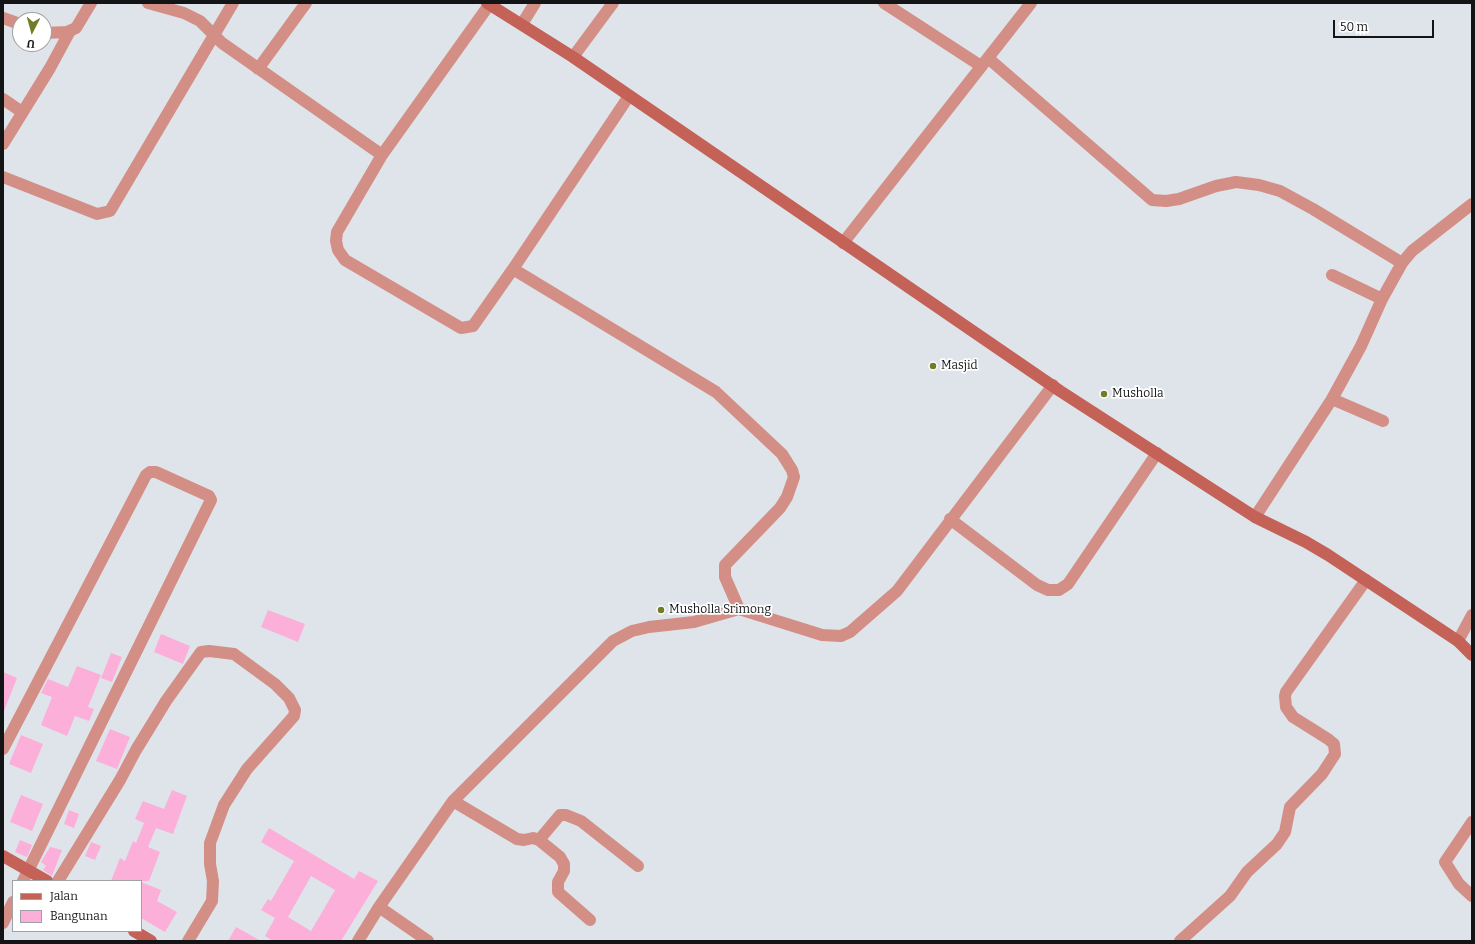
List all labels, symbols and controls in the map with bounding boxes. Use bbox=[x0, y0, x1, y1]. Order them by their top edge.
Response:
north arrow bbox=[12, 12, 52, 52]
scale bar bbox=[1335, 12, 1436, 38]
text: 50 m bbox=[1340, 20, 1368, 34]
text: U bbox=[26, 37, 36, 50]
place label: Masjid bbox=[941, 359, 978, 373]
marker: Masjid bbox=[928, 361, 938, 371]
place label: Musholla bbox=[1112, 387, 1164, 401]
marker: Musholla bbox=[1099, 389, 1109, 399]
place label: Musholla Srimong bbox=[669, 603, 771, 617]
marker: Musholla Srimong bbox=[656, 605, 666, 615]
legend bbox=[12, 880, 142, 932]
text: Jalan bbox=[50, 889, 78, 903]
text: Bangunan bbox=[50, 909, 108, 923]

